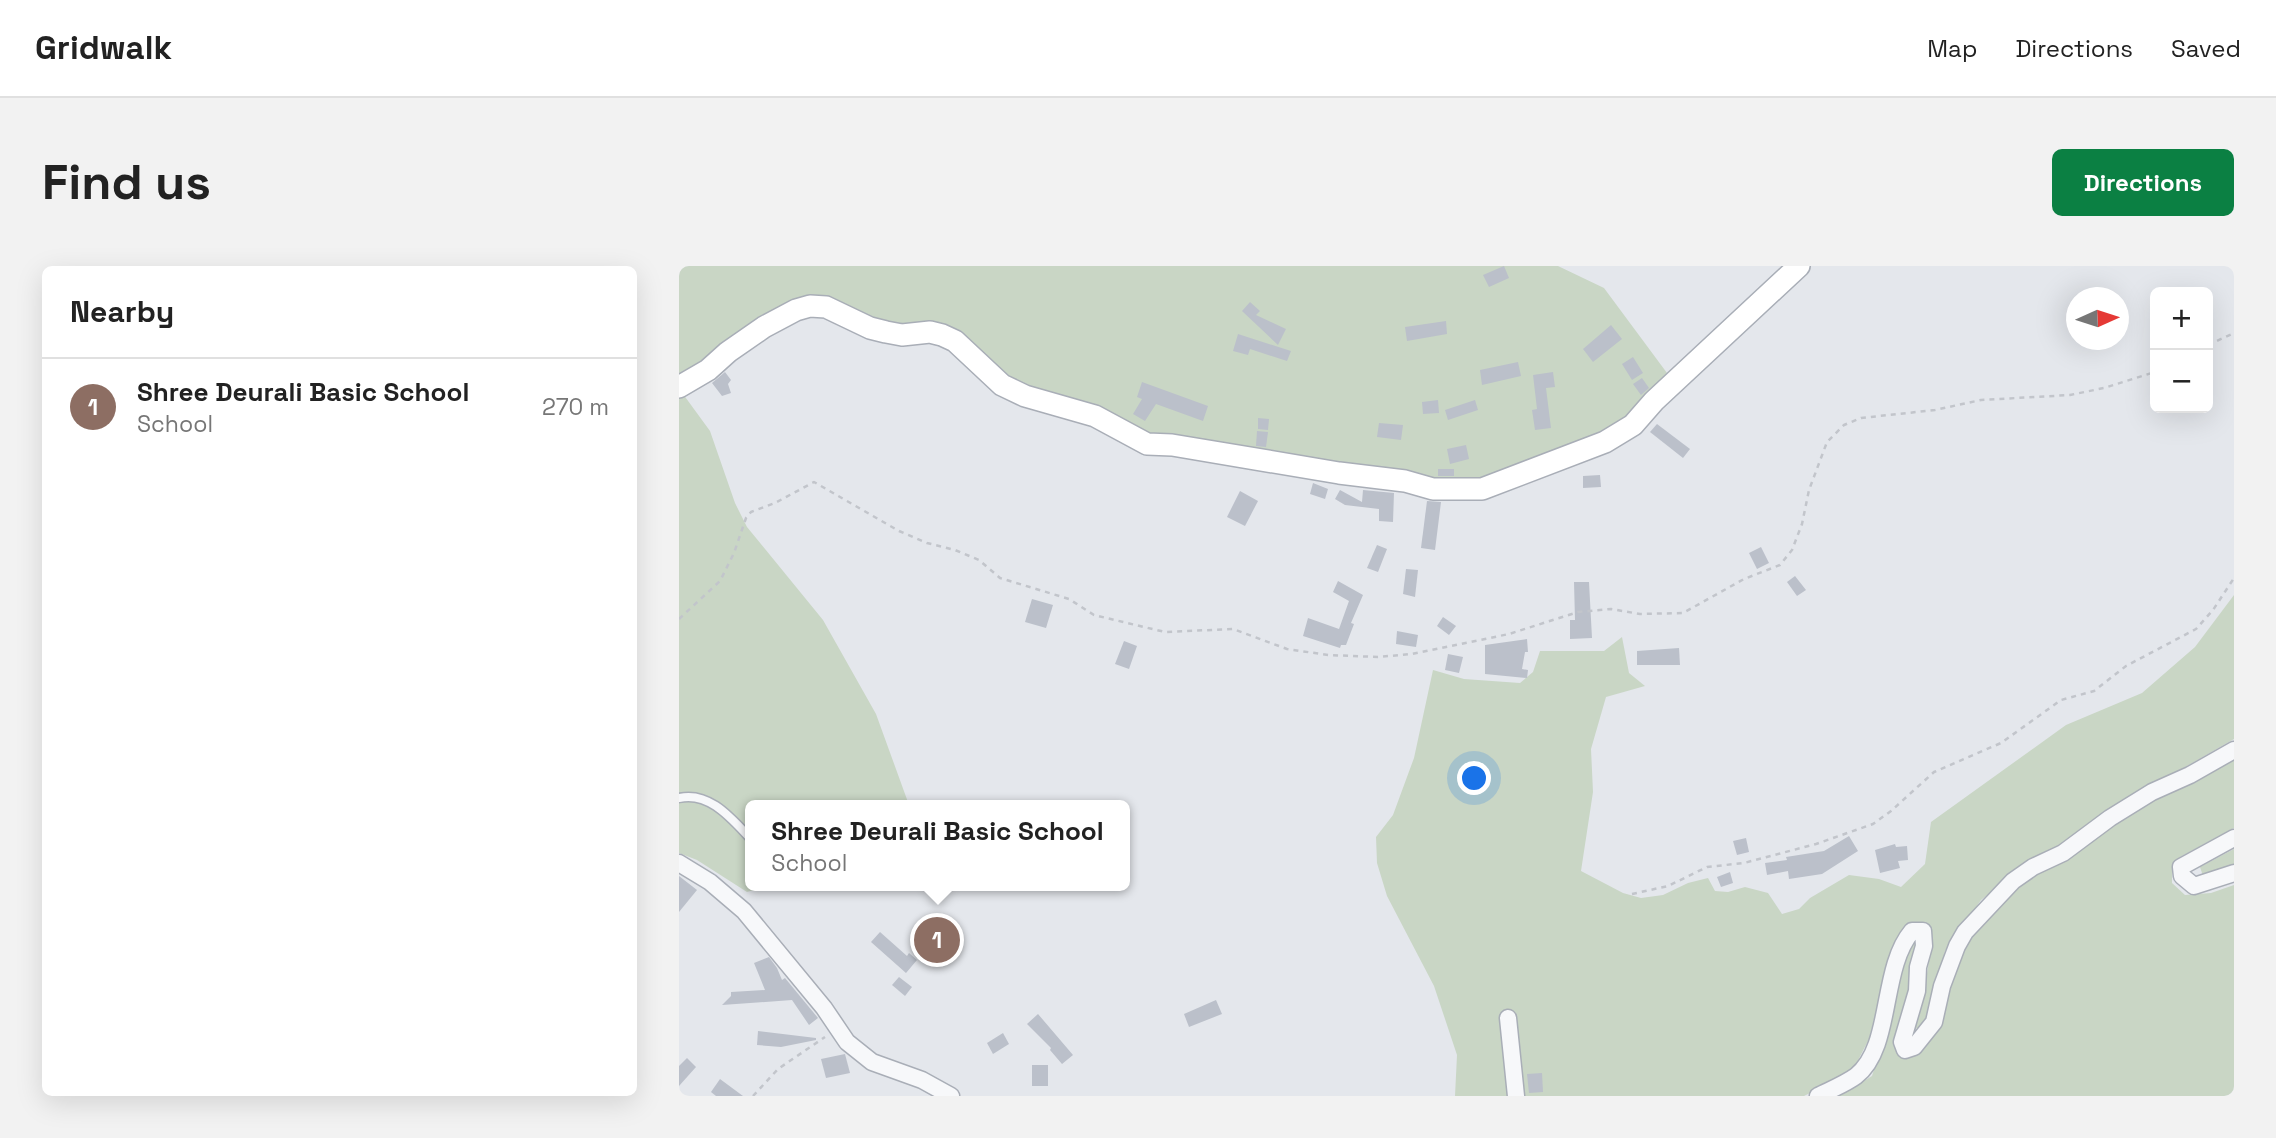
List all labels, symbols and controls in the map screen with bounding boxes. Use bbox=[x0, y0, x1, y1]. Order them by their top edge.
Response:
text: Gridwalk bbox=[35, 27, 172, 69]
text: Map bbox=[1927, 33, 1977, 64]
text: Directions bbox=[2015, 33, 2133, 64]
text: Saved bbox=[2171, 33, 2241, 64]
button: Directions bbox=[2052, 149, 2234, 216]
text: Find us bbox=[42, 151, 211, 213]
north arrow bbox=[2066, 287, 2129, 350]
map controls bbox=[2150, 287, 2213, 413]
button: + bbox=[2150, 287, 2213, 350]
text: Nearby bbox=[70, 292, 174, 331]
button: − bbox=[2150, 350, 2213, 413]
text: Shree Deurali Basic School bbox=[137, 375, 469, 409]
text: 1 bbox=[88, 392, 98, 422]
text: 270 m bbox=[542, 392, 609, 422]
text: School bbox=[137, 409, 213, 439]
your location bbox=[1457, 761, 1491, 795]
popup bbox=[745, 800, 1130, 891]
text: Shree Deurali Basic School bbox=[771, 814, 1104, 848]
text: School bbox=[771, 848, 847, 878]
pin: 1 bbox=[914, 914, 960, 966]

